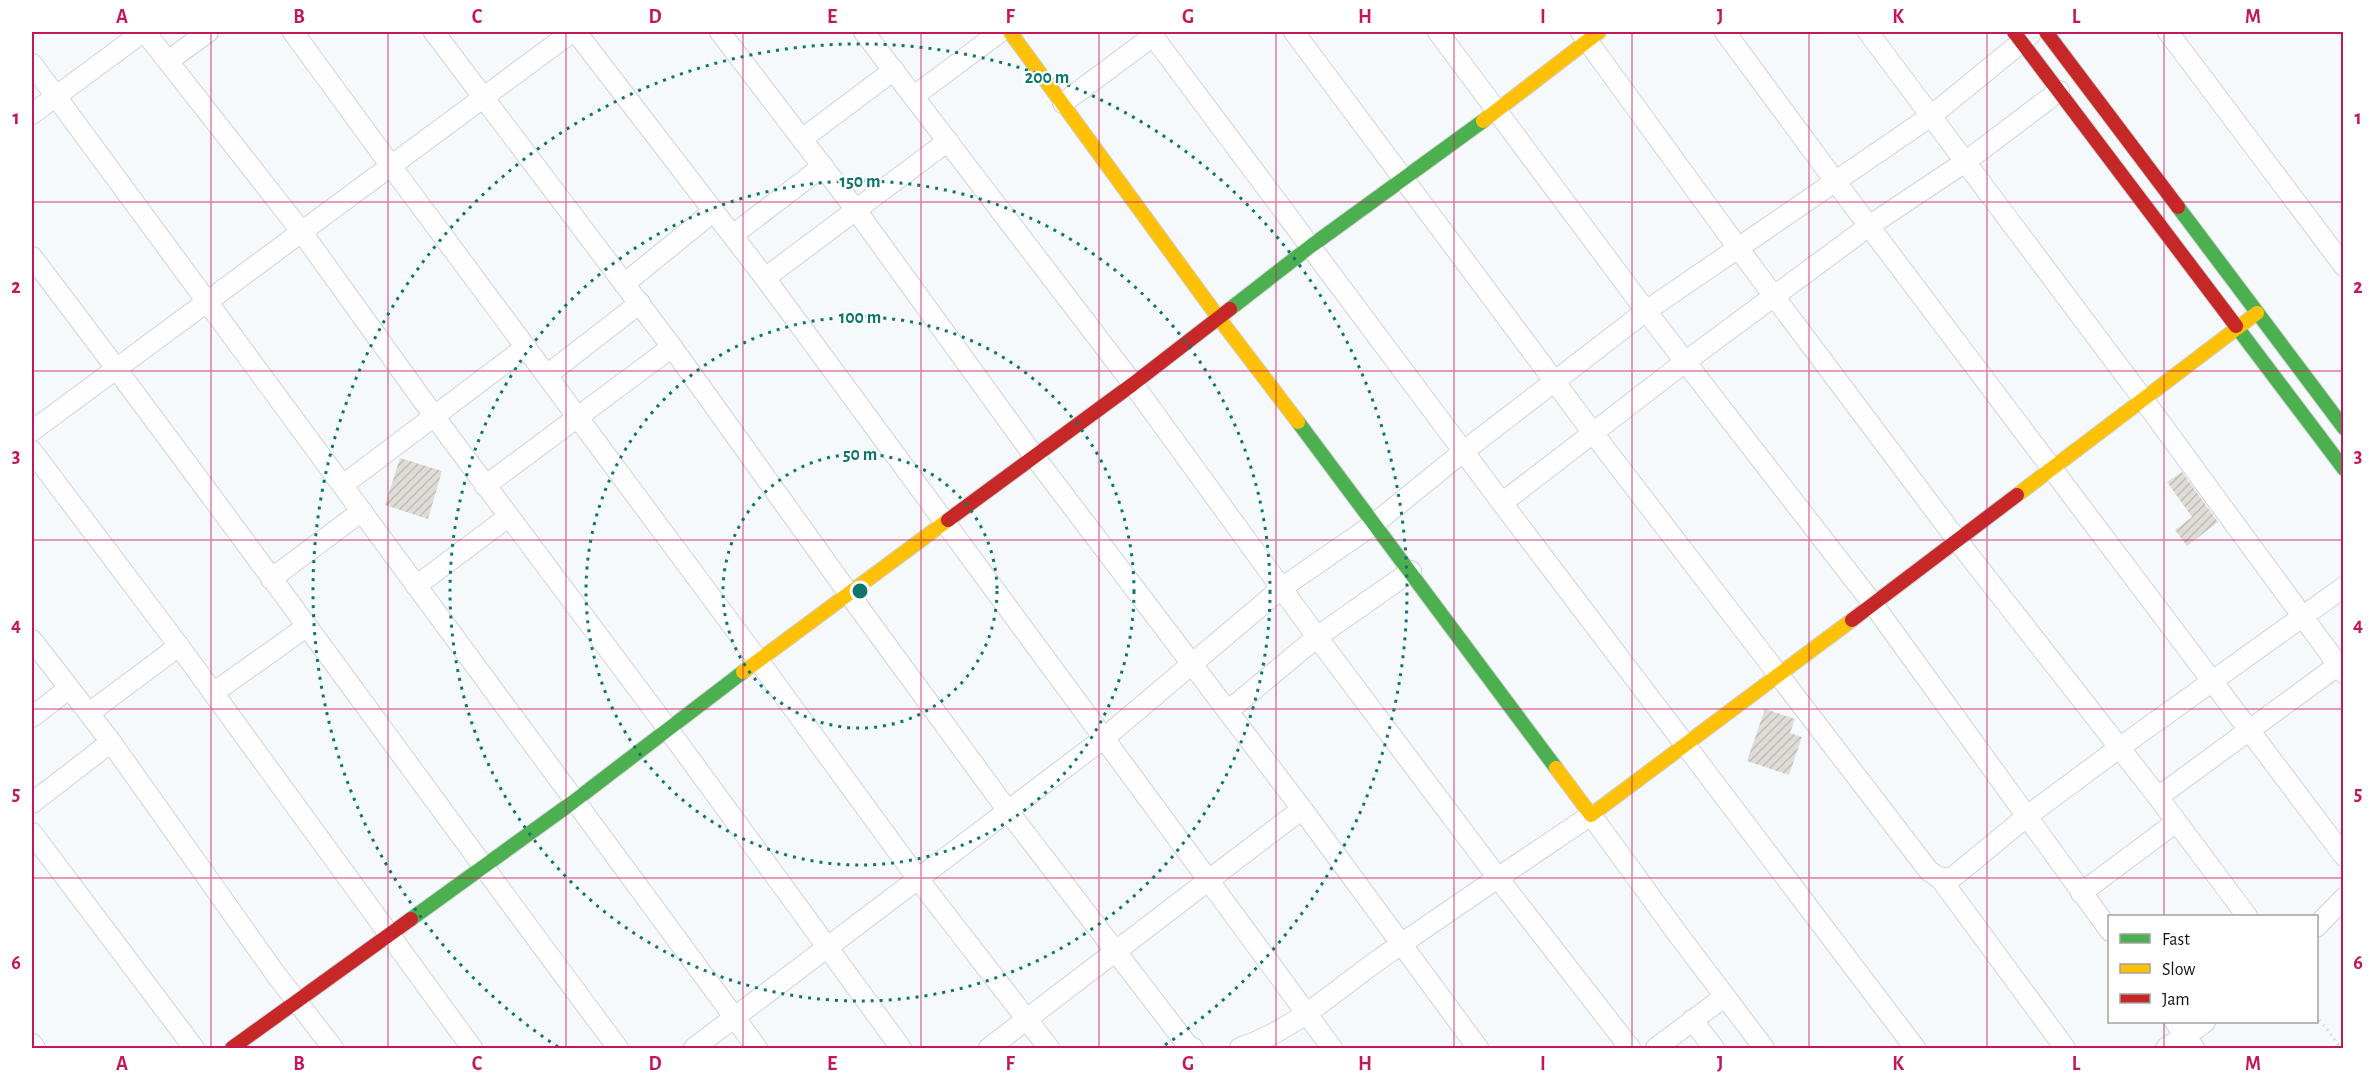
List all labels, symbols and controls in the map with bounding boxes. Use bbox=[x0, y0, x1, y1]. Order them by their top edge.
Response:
text: A bbox=[116, 7, 128, 27]
text: B bbox=[293, 7, 305, 27]
text: C bbox=[472, 7, 483, 27]
text: D bbox=[648, 7, 662, 27]
text: E bbox=[827, 7, 837, 27]
text: F bbox=[1005, 7, 1015, 27]
text: G bbox=[1182, 7, 1194, 27]
text: H bbox=[1358, 7, 1372, 27]
text: I bbox=[1540, 7, 1546, 27]
text: J bbox=[1717, 7, 1723, 27]
text: K bbox=[1892, 7, 1904, 27]
text: L bbox=[2072, 7, 2081, 27]
text: M bbox=[2245, 7, 2261, 27]
text: 200 m bbox=[1025, 69, 1069, 87]
text: 1 bbox=[12, 108, 20, 128]
text: 1 bbox=[2354, 108, 2362, 128]
text: 150 m bbox=[840, 173, 880, 191]
text: 2 bbox=[11, 277, 21, 297]
text: 2 bbox=[2353, 277, 2363, 297]
text: 100 m bbox=[839, 309, 881, 327]
text: 3 bbox=[12, 446, 20, 466]
text: 50 m bbox=[843, 446, 877, 464]
text: 3 bbox=[2354, 446, 2362, 466]
centre of rings bbox=[850, 581, 870, 601]
text: 4 bbox=[11, 615, 21, 635]
text: 4 bbox=[2353, 615, 2363, 635]
text: 5 bbox=[12, 784, 20, 804]
text: 5 bbox=[2354, 784, 2362, 804]
legend bbox=[2108, 915, 2318, 1023]
text: Fast bbox=[2162, 931, 2190, 949]
text: 6 bbox=[11, 953, 21, 973]
text: 6 bbox=[2353, 953, 2363, 973]
text: Slow bbox=[2162, 961, 2195, 979]
text: Jam bbox=[2162, 991, 2190, 1009]
text: A bbox=[116, 1054, 128, 1074]
text: B bbox=[293, 1054, 305, 1074]
text: C bbox=[472, 1054, 483, 1074]
text: D bbox=[648, 1054, 662, 1074]
text: E bbox=[827, 1054, 837, 1074]
text: F bbox=[1005, 1054, 1015, 1074]
text: G bbox=[1182, 1054, 1194, 1074]
text: H bbox=[1358, 1054, 1372, 1074]
text: I bbox=[1540, 1054, 1546, 1074]
text: J bbox=[1717, 1054, 1723, 1074]
text: K bbox=[1892, 1054, 1904, 1074]
text: L bbox=[2072, 1054, 2081, 1074]
text: M bbox=[2245, 1054, 2261, 1074]

